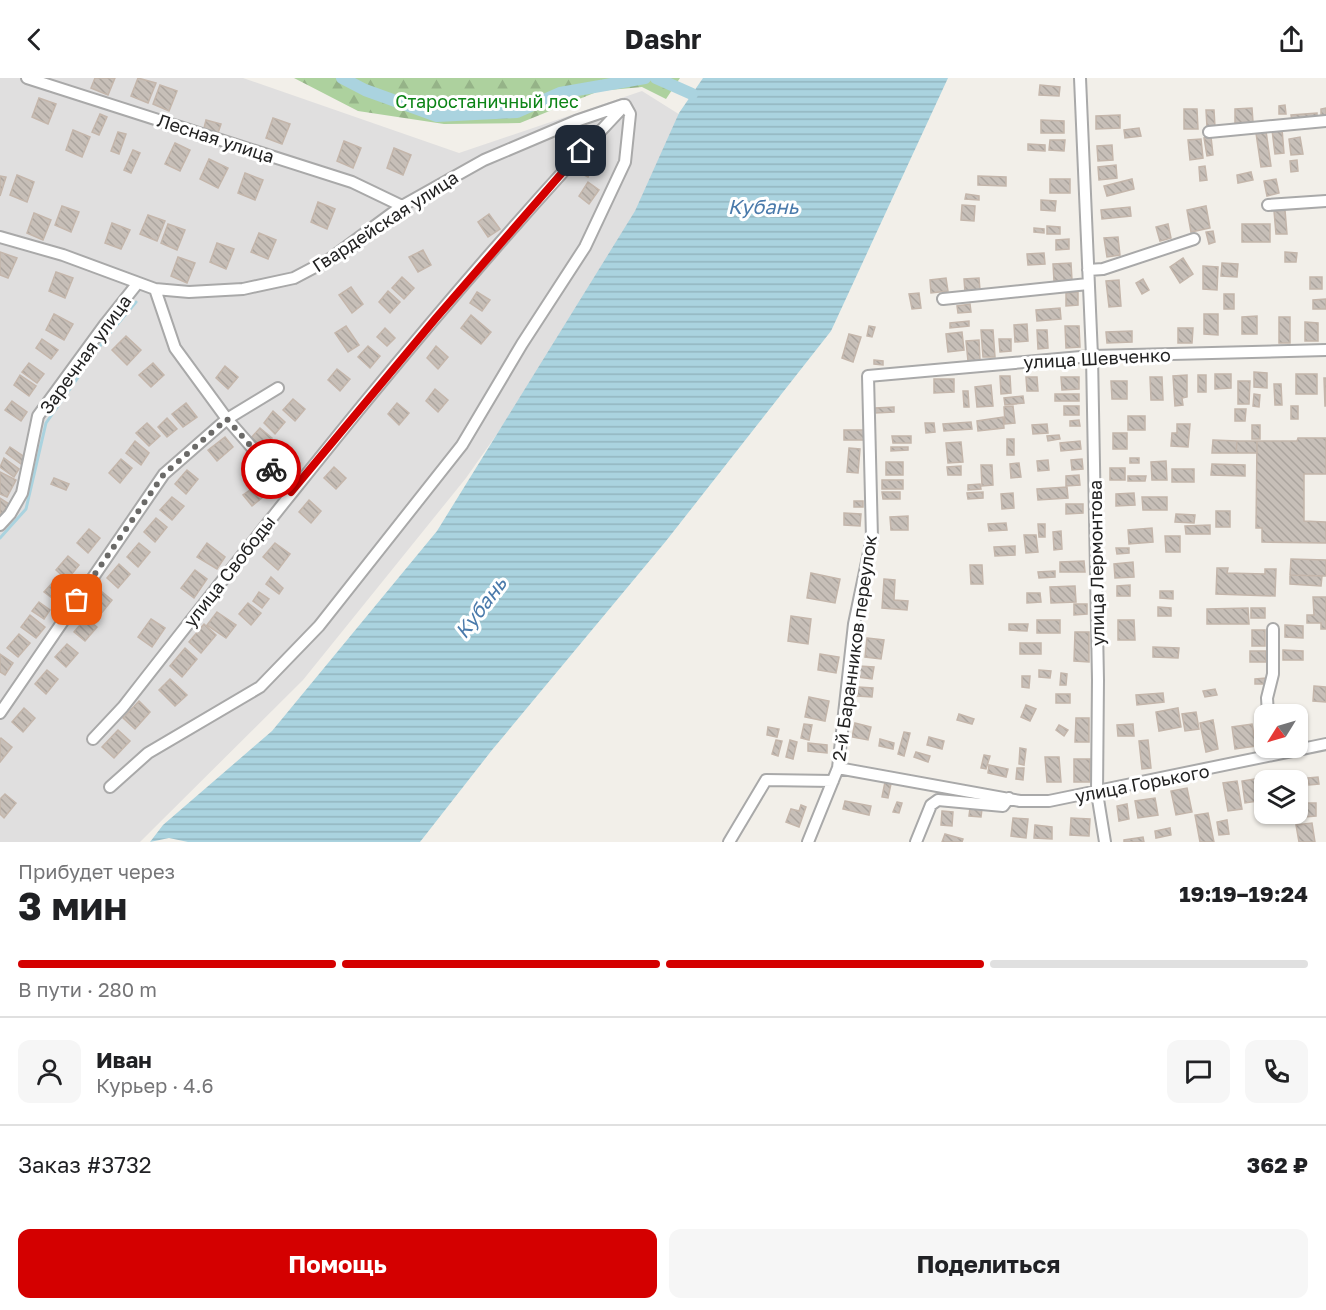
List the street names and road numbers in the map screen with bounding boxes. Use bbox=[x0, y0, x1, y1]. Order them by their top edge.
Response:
street label: Лесная улица bbox=[155, 109, 277, 167]
street label: Гвардейская улица bbox=[308, 166, 462, 276]
street label: Заречная улица bbox=[34, 290, 136, 418]
street label: улица Шевченко bbox=[1023, 343, 1171, 373]
street label: улица Лермонтова bbox=[1084, 480, 1108, 646]
street label: улица Свободы bbox=[179, 511, 279, 631]
street label: 2-й Баранников переулок bbox=[827, 533, 881, 763]
street label: улица Горького bbox=[1073, 759, 1211, 807]

